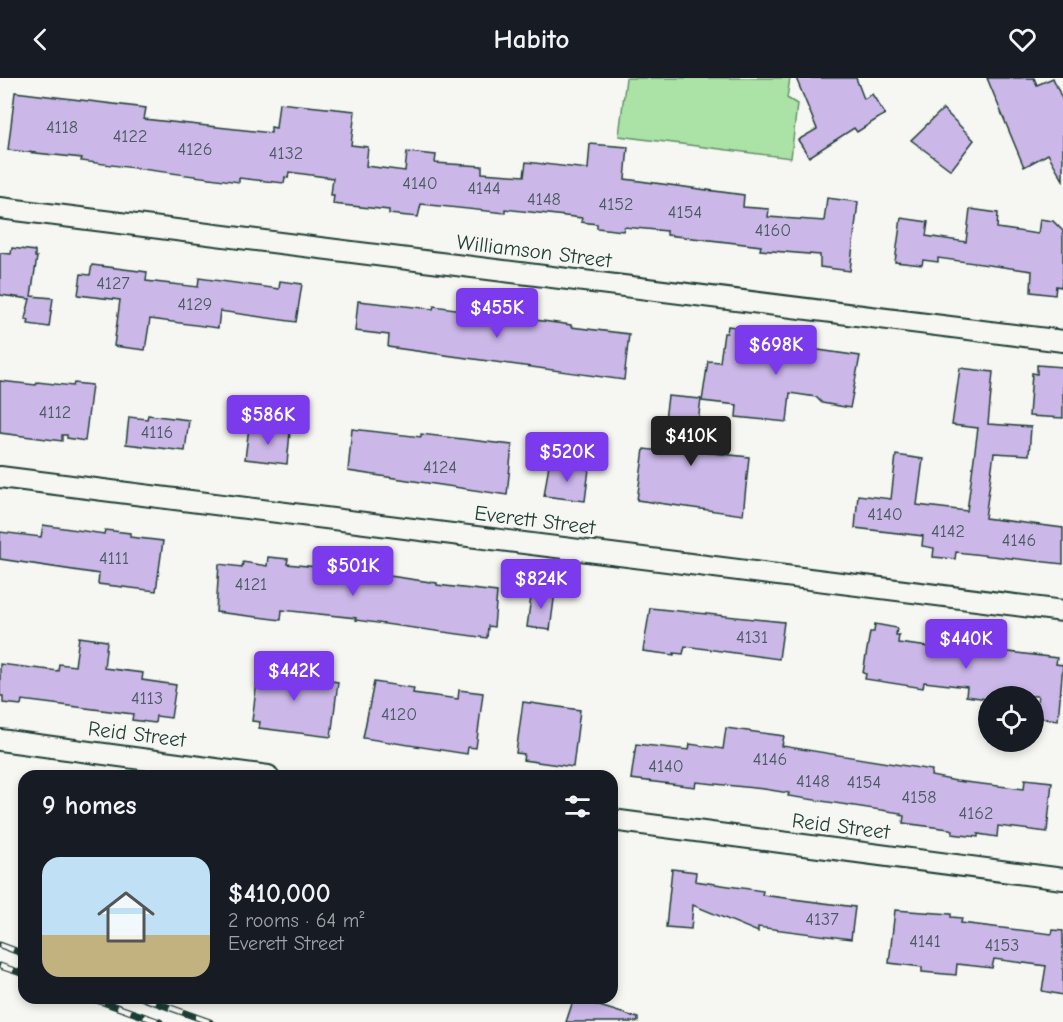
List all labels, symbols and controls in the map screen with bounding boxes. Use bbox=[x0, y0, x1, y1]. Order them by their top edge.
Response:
icon: back bbox=[24, 23, 57, 56]
icon: heart bbox=[1006, 23, 1039, 56]
text: Habito bbox=[494, 24, 569, 55]
house number: 4118 bbox=[46, 117, 78, 138]
house number: 4122 bbox=[113, 126, 147, 147]
house number: 4126 bbox=[177, 139, 213, 160]
house number: 4132 bbox=[269, 143, 303, 164]
house number: 4140 bbox=[402, 173, 438, 194]
house number: 4144 bbox=[467, 178, 501, 199]
house number: 4148 bbox=[527, 189, 561, 210]
house number: 4152 bbox=[598, 194, 634, 215]
house number: 4154 bbox=[668, 202, 702, 223]
house number: 4160 bbox=[755, 220, 791, 241]
street label: Williamson Street bbox=[455, 230, 614, 273]
house number: 4127 bbox=[96, 273, 130, 294]
pin: $455K bbox=[455, 288, 539, 339]
house number: 4129 bbox=[178, 294, 212, 315]
text: $455K bbox=[470, 296, 524, 319]
pin: $698K bbox=[734, 325, 818, 376]
text: $698K bbox=[749, 333, 803, 356]
pin: $586K bbox=[226, 395, 310, 446]
house number: 4112 bbox=[39, 402, 71, 423]
text: $586K bbox=[241, 403, 295, 426]
pin: $410K bbox=[649, 416, 733, 467]
house number: 4116 bbox=[141, 422, 173, 443]
text: $410K bbox=[665, 424, 717, 447]
pin: $520K bbox=[525, 432, 609, 483]
text: $520K bbox=[539, 440, 595, 463]
house number: 4124 bbox=[423, 457, 457, 478]
street label: Everett Street bbox=[473, 501, 598, 539]
house number: 4140 bbox=[867, 504, 903, 525]
house number: 4142 bbox=[931, 521, 965, 542]
house number: 4146 bbox=[1002, 530, 1036, 551]
pin: $501K bbox=[311, 546, 395, 597]
house number: 4111 bbox=[99, 548, 129, 569]
text: $501K bbox=[326, 554, 380, 577]
pin: $824K bbox=[499, 559, 583, 610]
text: $824K bbox=[515, 567, 567, 590]
house number: 4121 bbox=[235, 574, 267, 595]
pin: $440K bbox=[924, 619, 1008, 670]
house number: 4131 bbox=[736, 627, 768, 648]
text: $440K bbox=[939, 627, 993, 650]
pin: $442K bbox=[252, 651, 336, 702]
text: $442K bbox=[268, 659, 320, 682]
map controls bbox=[978, 686, 1044, 752]
button: locate bbox=[978, 686, 1044, 752]
house number: 4113 bbox=[131, 688, 163, 709]
house number: 4120 bbox=[381, 704, 417, 725]
street label: Reid Street bbox=[87, 716, 188, 752]
house number: 4146 bbox=[753, 749, 787, 770]
house number: 4140 bbox=[648, 756, 684, 777]
house number: 4148 bbox=[796, 771, 830, 792]
house number: 4154 bbox=[847, 772, 881, 793]
house number: 4158 bbox=[902, 787, 936, 808]
icon: filters bbox=[561, 790, 594, 823]
text: 9 homes bbox=[42, 791, 137, 821]
house number: 4162 bbox=[958, 803, 994, 824]
street label: Reid Street bbox=[791, 808, 892, 844]
text: $410,000 bbox=[228, 879, 331, 909]
icon: home bbox=[90, 881, 162, 953]
text: 2 rooms · 64 m² bbox=[228, 909, 364, 932]
house number: 4137 bbox=[805, 909, 839, 930]
house number: 4141 bbox=[909, 931, 941, 952]
text: Everett Street bbox=[228, 932, 344, 955]
house number: 4153 bbox=[985, 935, 1019, 956]

